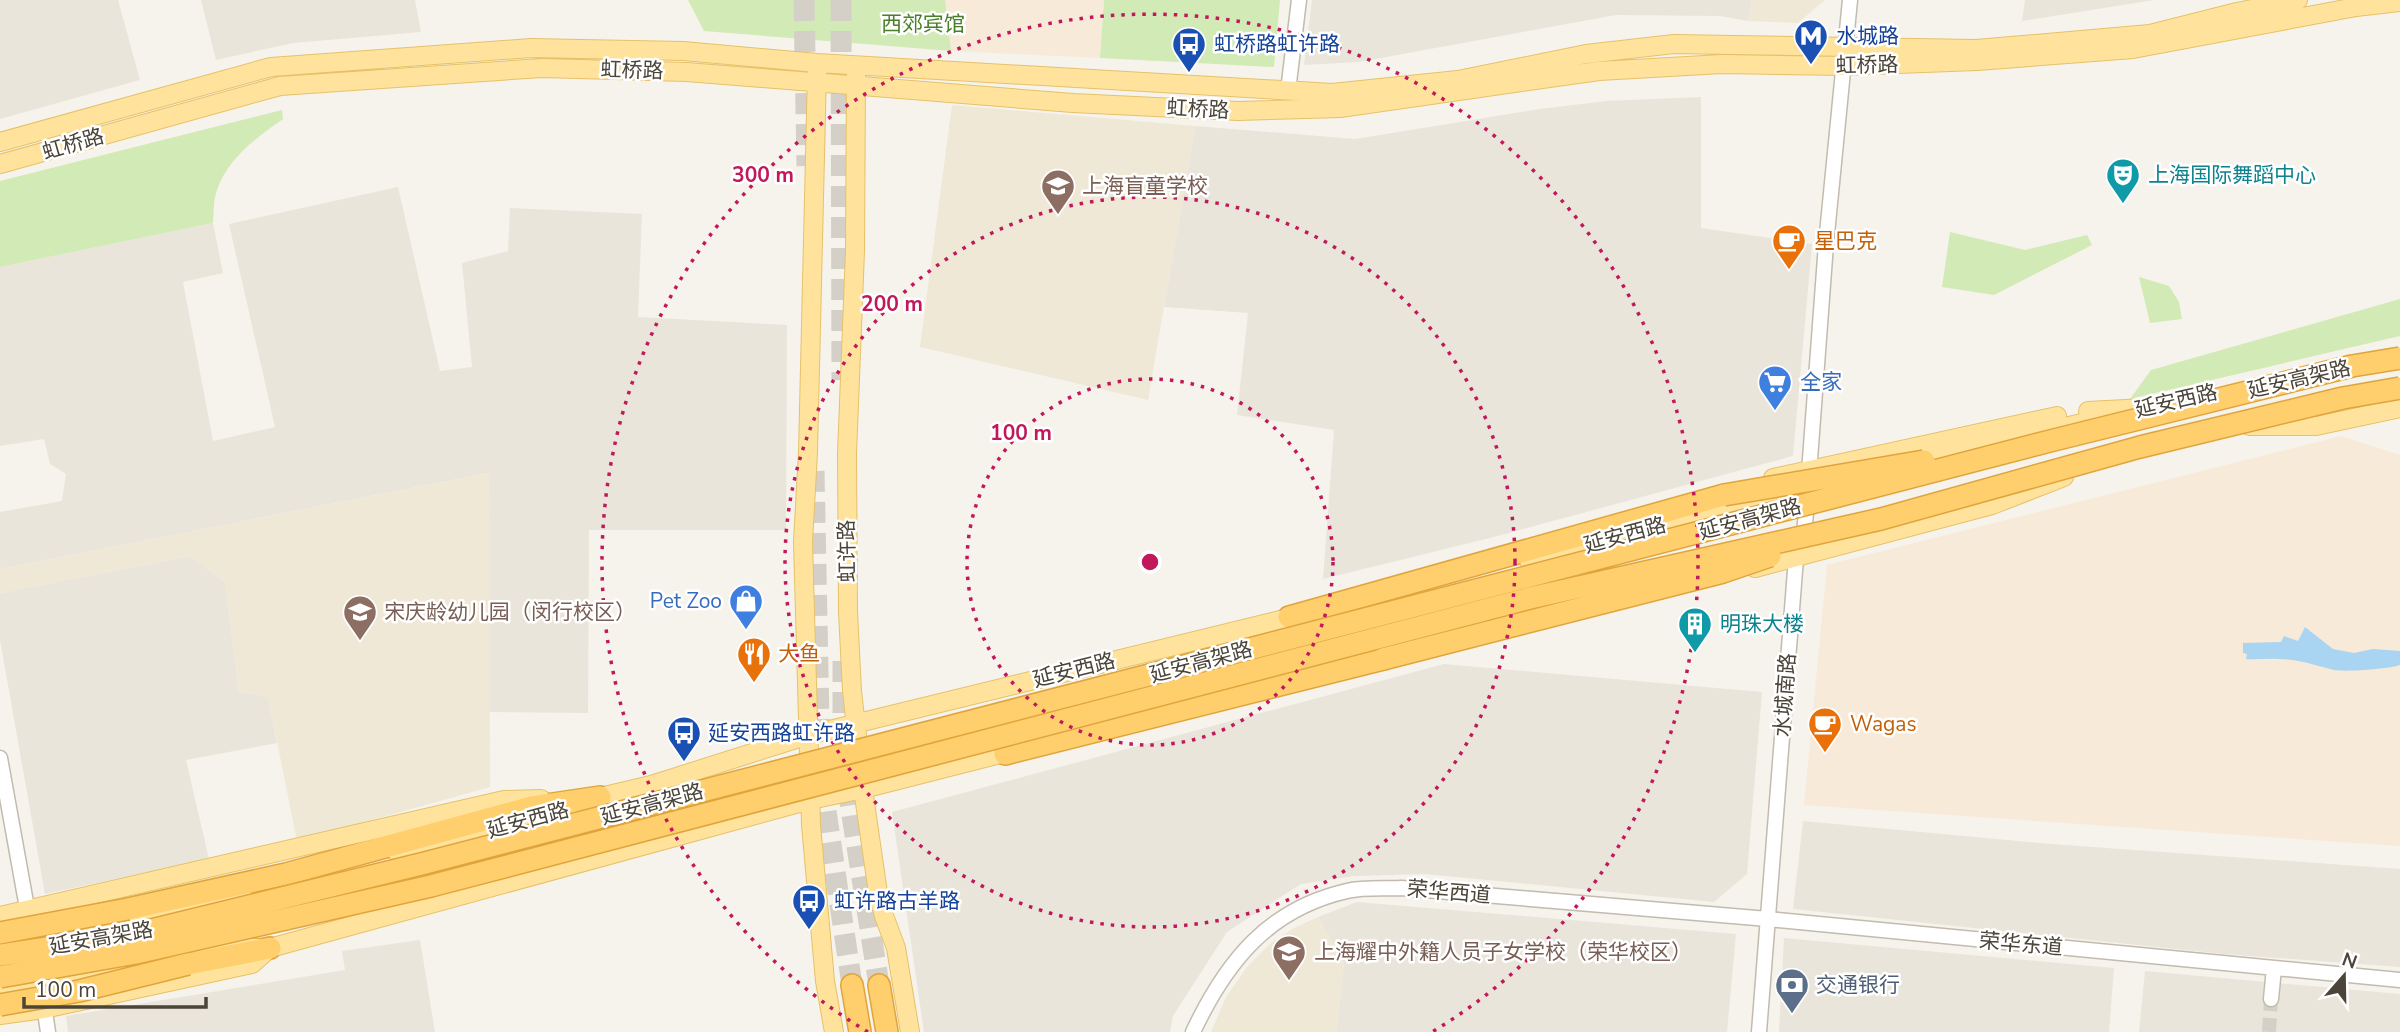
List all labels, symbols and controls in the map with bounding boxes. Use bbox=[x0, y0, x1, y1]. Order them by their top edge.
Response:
park label: 西郊宾馆 bbox=[881, 10, 965, 38]
metro station icon: 水城路 bbox=[1792, 17, 1830, 66]
place label: 水城路 bbox=[1836, 22, 1899, 50]
bus stop icon: 虹桥路虹许路 bbox=[1170, 25, 1208, 74]
place label: 虹桥路虹许路 bbox=[1214, 30, 1340, 58]
street label: 虹桥路 bbox=[1835, 50, 1899, 80]
street label: 虹桥路 bbox=[600, 55, 664, 85]
street label: 虹桥路 bbox=[1166, 93, 1230, 125]
street label: 虹桥路 bbox=[39, 122, 107, 166]
theatre icon: 上海国际舞蹈中心 bbox=[2104, 156, 2142, 205]
text: 300 m bbox=[732, 161, 794, 189]
place label: 上海国际舞蹈中心 bbox=[2148, 161, 2316, 189]
school or university icon: 上海盲童学校 bbox=[1039, 167, 1077, 216]
place label: 上海盲童学校 bbox=[1082, 172, 1208, 200]
cafe icon: 星巴克 bbox=[1770, 222, 1808, 271]
place label: 星巴克 bbox=[1814, 227, 1877, 255]
text: 200 m bbox=[861, 290, 923, 318]
street label: 延安高架路 bbox=[2245, 354, 2353, 404]
supermarket icon: 全家 bbox=[1756, 363, 1794, 412]
place label: 全家 bbox=[1800, 368, 1842, 396]
street label: 延安西路 bbox=[2132, 378, 2220, 424]
text: 100 m bbox=[990, 419, 1052, 447]
street label: 延安高架路 bbox=[1696, 492, 1804, 546]
street label: 延安西路 bbox=[1581, 511, 1669, 559]
street label: 虹许路 bbox=[832, 519, 862, 583]
centre of rings bbox=[1138, 550, 1162, 574]
shop icon: Pet Zoo bbox=[727, 582, 765, 631]
place label: Pet Zoo bbox=[650, 587, 722, 615]
school or university icon: 宋庆龄幼儿园（闵行校区） bbox=[341, 593, 379, 642]
place label: 宋庆龄幼儿园（闵行校区） bbox=[384, 598, 636, 626]
building icon: 明珠大楼 bbox=[1676, 605, 1714, 654]
place label: 明珠大楼 bbox=[1720, 610, 1804, 638]
restaurant icon: 大鱼 bbox=[735, 635, 773, 684]
street label: 延安高架路 bbox=[1147, 635, 1255, 689]
place label: 大鱼 bbox=[778, 640, 820, 668]
street label: 延安西路 bbox=[1030, 646, 1118, 694]
street label: 水城南路 bbox=[1768, 652, 1802, 738]
cafe icon: Wagas bbox=[1806, 705, 1844, 754]
place label: Wagas bbox=[1850, 710, 1917, 738]
bus stop icon: 延安西路虹许路 bbox=[665, 714, 703, 763]
place label: 延安西路虹许路 bbox=[708, 719, 855, 747]
street label: 延安高架路 bbox=[598, 777, 706, 831]
street label: 延安西路 bbox=[484, 796, 572, 844]
street label: 荣华西道 bbox=[1406, 874, 1492, 910]
bus stop icon: 虹许路古羊路 bbox=[790, 882, 828, 931]
place label: 虹许路古羊路 bbox=[834, 887, 960, 915]
street label: 延安高架路 bbox=[47, 915, 155, 961]
street label: 荣华东道 bbox=[1978, 926, 2064, 962]
school or university icon: 上海耀中外籍人员子女学校（荣华校区） bbox=[1270, 933, 1308, 982]
place label: 上海耀中外籍人员子女学校（荣华校区） bbox=[1314, 938, 1692, 966]
north arrow bbox=[2309, 941, 2379, 1011]
text: N bbox=[2338, 946, 2361, 976]
scale bar bbox=[24, 965, 206, 1009]
bank icon: 交通银行 bbox=[1773, 966, 1811, 1015]
place label: 交通银行 bbox=[1816, 971, 1900, 999]
text: 100 m bbox=[35, 976, 96, 1004]

